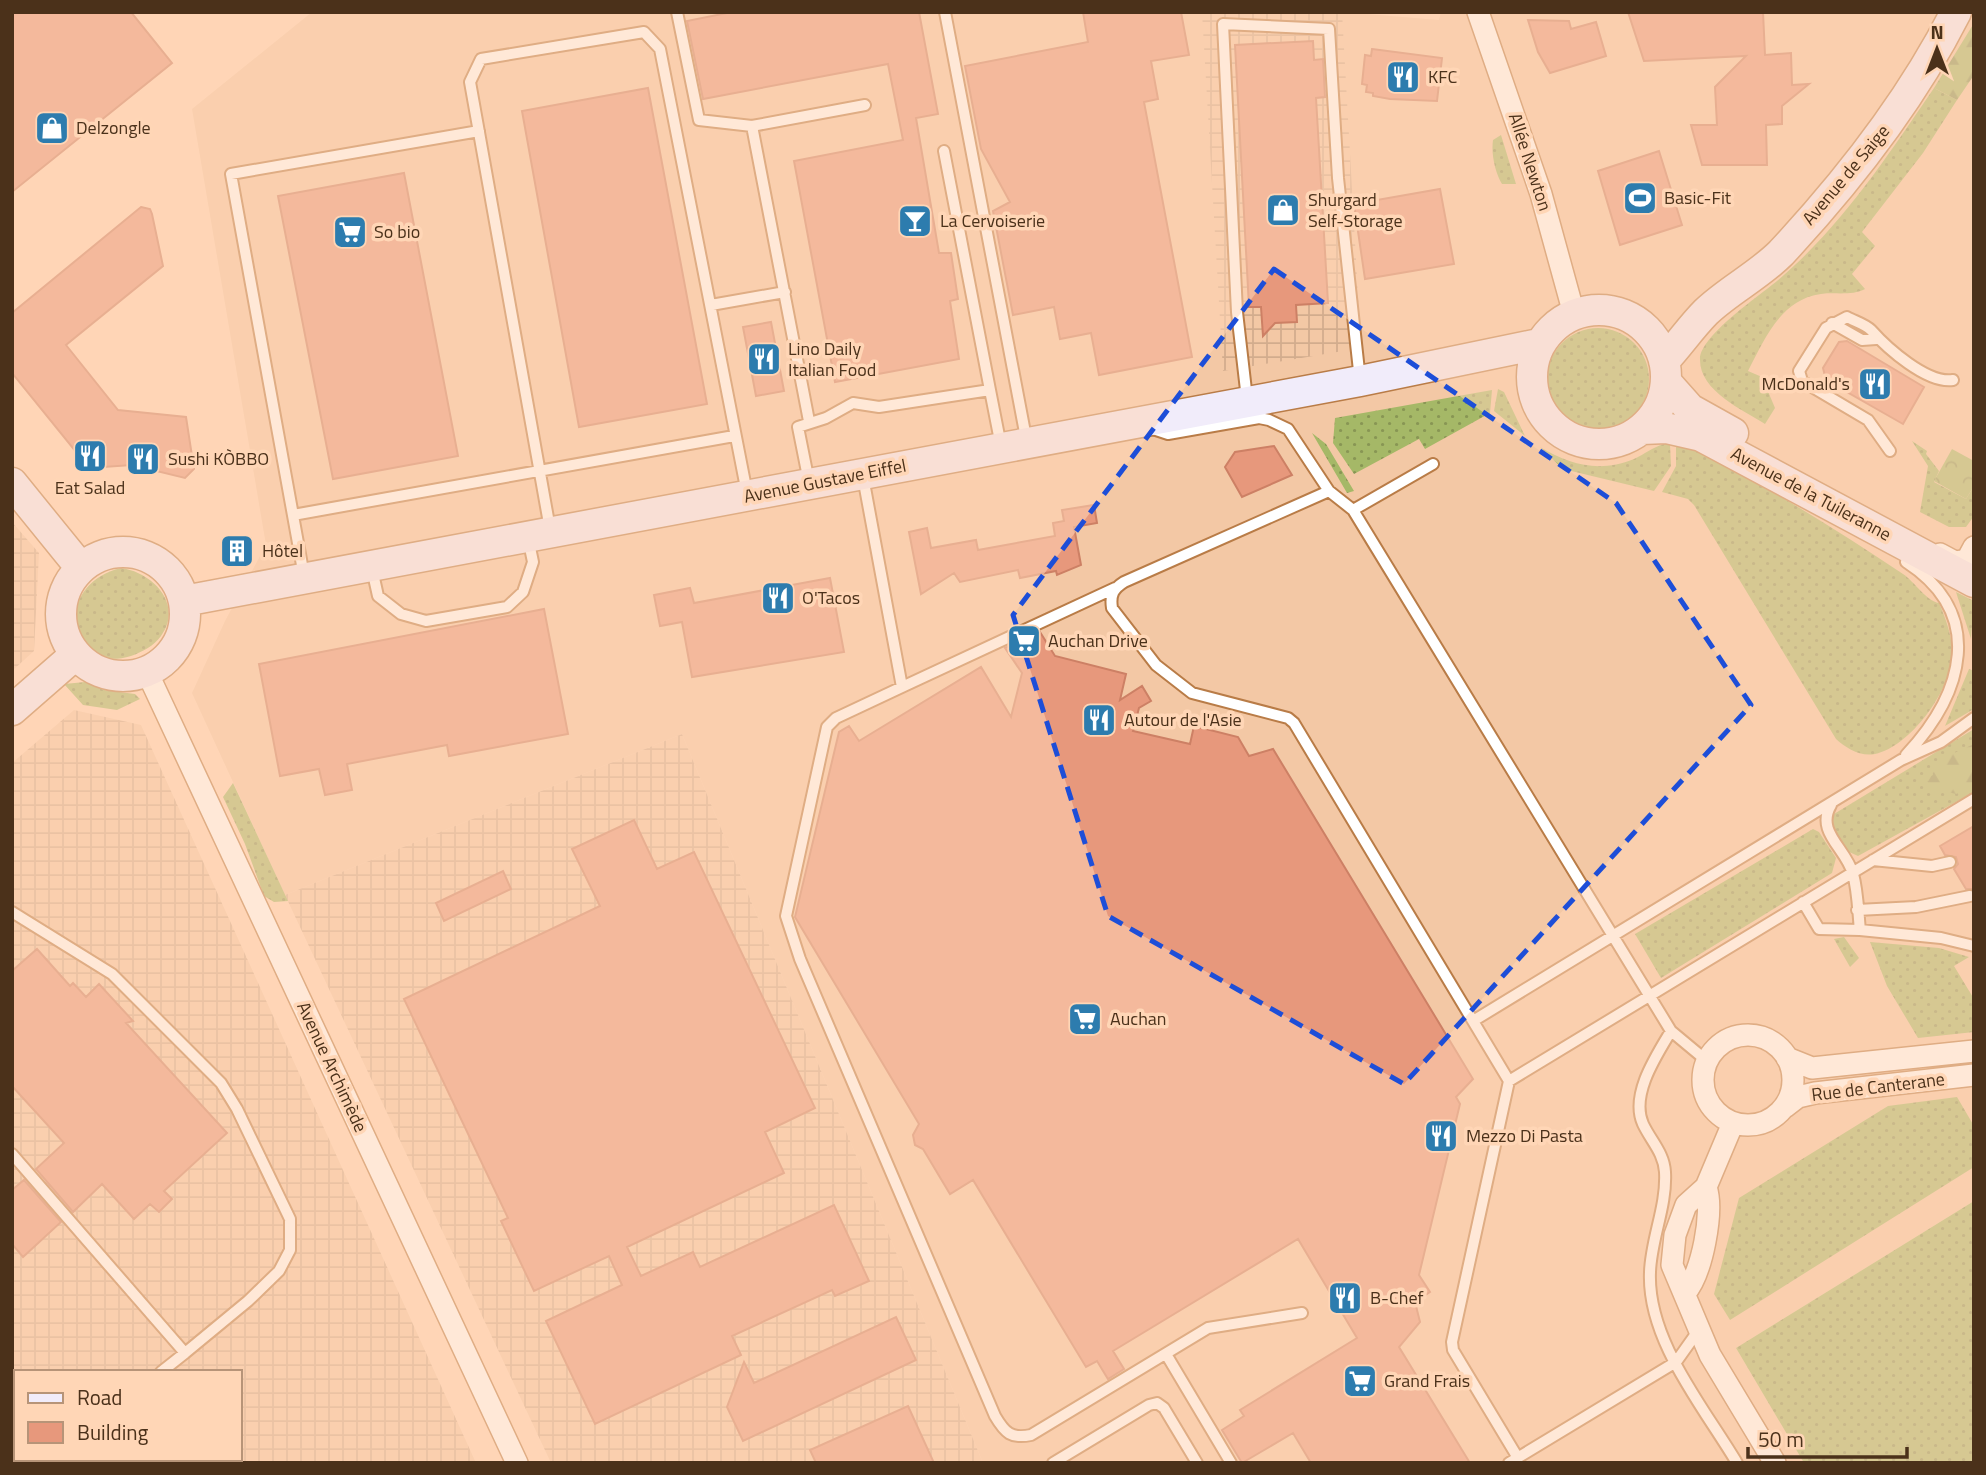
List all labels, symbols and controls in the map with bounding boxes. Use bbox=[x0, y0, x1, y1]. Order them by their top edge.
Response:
north arrow bbox=[1902, 14, 1972, 84]
text: N bbox=[1930, 17, 1944, 46]
restaurant icon: KFC bbox=[1384, 58, 1422, 96]
place label: KFC bbox=[1428, 63, 1458, 90]
shop icon: Delzongle bbox=[33, 109, 71, 147]
street label: Allée Newton bbox=[1502, 109, 1559, 214]
place label: Delzongle bbox=[76, 114, 151, 141]
street label: Avenue de Saige bbox=[1795, 119, 1896, 231]
sports icon: Basic-Fit bbox=[1621, 179, 1659, 217]
place label: Basic-Fit bbox=[1664, 184, 1732, 211]
place label: Shurgard Self-Storage bbox=[1308, 186, 1403, 234]
shop icon: Shurgard Self-Storage bbox=[1264, 191, 1302, 229]
bar icon: La Cervoiserie bbox=[896, 202, 934, 240]
place label: La Cervoiserie bbox=[940, 207, 1045, 234]
supermarket icon: So bio bbox=[331, 213, 369, 251]
place label: So bio bbox=[374, 218, 420, 245]
place label: Lino Daily Italian Food bbox=[788, 335, 876, 383]
restaurant icon: Lino Daily Italian Food bbox=[745, 340, 783, 378]
restaurant icon: McDonald's bbox=[1856, 365, 1894, 403]
place label: McDonald's bbox=[1762, 370, 1850, 397]
restaurant icon: Eat Salad bbox=[71, 437, 109, 475]
restaurant icon: Sushi KÒBBO bbox=[124, 440, 162, 478]
street label: Avenue de la Tuileranne bbox=[1726, 440, 1896, 547]
place label: Sushi KÒBBO bbox=[168, 445, 269, 472]
street label: Avenue Gustave Eiffel bbox=[741, 452, 908, 510]
place label: Eat Salad bbox=[55, 474, 125, 501]
building icon: Hôtel bbox=[218, 532, 256, 570]
place label: Hôtel bbox=[262, 537, 303, 564]
restaurant icon: O'Tacos bbox=[759, 579, 797, 617]
place label: O'Tacos bbox=[802, 584, 860, 611]
supermarket icon: Auchan Drive bbox=[1005, 622, 1043, 660]
place label: Auchan Drive bbox=[1048, 627, 1148, 654]
restaurant icon: Autour de l'Asie bbox=[1080, 701, 1118, 739]
place label: Autour de l'Asie bbox=[1124, 706, 1242, 733]
street label: Avenue Archimède bbox=[290, 997, 375, 1137]
supermarket icon: Auchan bbox=[1066, 1000, 1104, 1038]
place label: Auchan bbox=[1110, 1005, 1166, 1032]
street label: Rue de Canterane bbox=[1810, 1065, 1946, 1108]
restaurant icon: Mezzo Di Pasta bbox=[1422, 1117, 1460, 1155]
place label: Mezzo Di Pasta bbox=[1466, 1122, 1583, 1149]
restaurant icon: B-Chef bbox=[1326, 1279, 1364, 1317]
place label: B-Chef bbox=[1370, 1284, 1424, 1311]
supermarket icon: Grand Frais bbox=[1341, 1362, 1379, 1400]
place label: Grand Frais bbox=[1384, 1367, 1470, 1394]
legend bbox=[14, 1370, 242, 1461]
text: Road bbox=[77, 1381, 122, 1413]
text: Building bbox=[77, 1416, 149, 1448]
scale bar bbox=[1748, 1416, 1907, 1460]
text: 50 m bbox=[1758, 1423, 1804, 1455]

